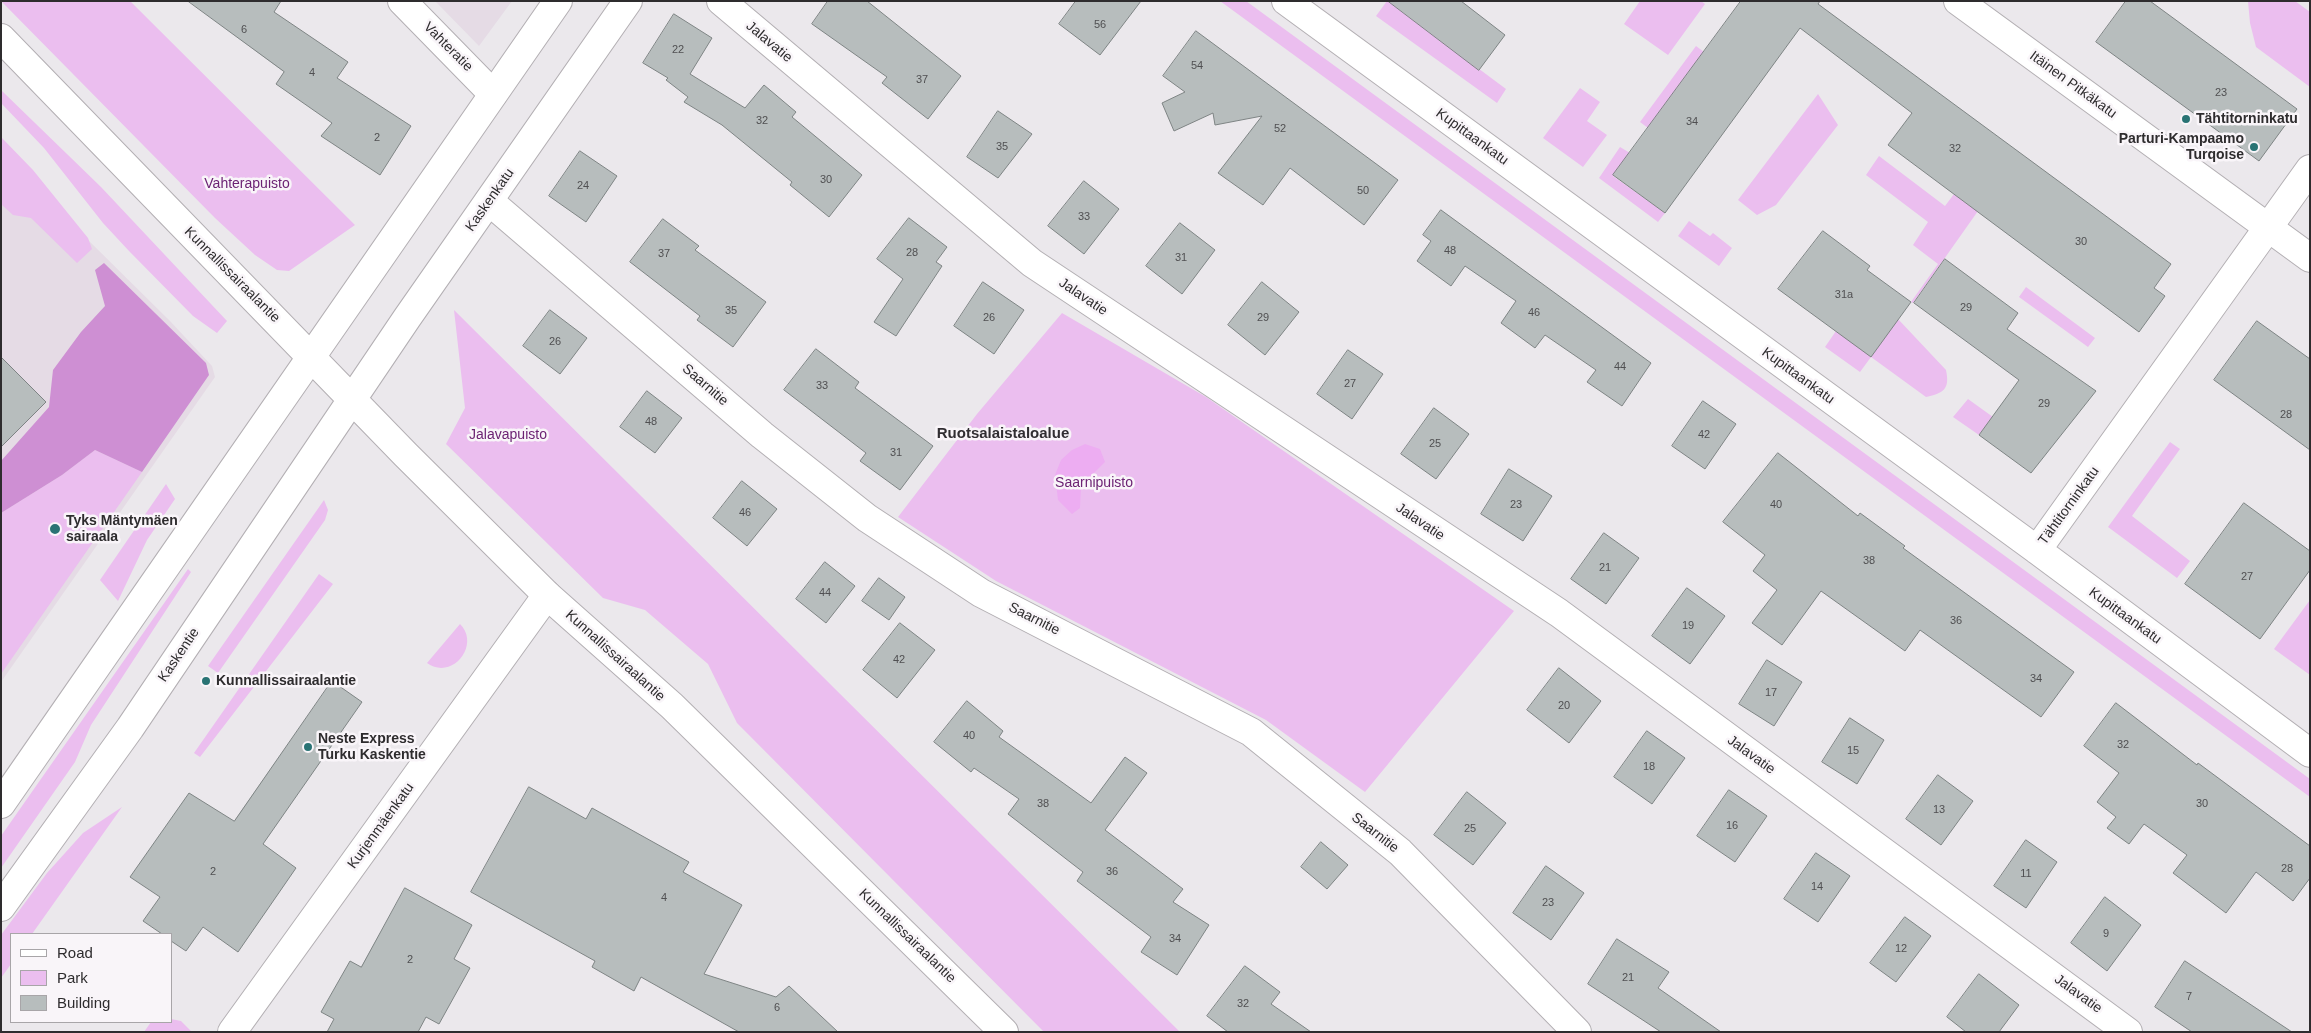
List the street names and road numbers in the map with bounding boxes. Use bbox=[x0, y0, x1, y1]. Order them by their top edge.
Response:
street label: Jalavatie bbox=[742, 18, 796, 66]
street label: Vahteratie bbox=[420, 19, 476, 75]
street label: Itäinen Pitkäkatu bbox=[2026, 48, 2120, 122]
street label: Kupittaankatu bbox=[1432, 105, 1512, 169]
street label: Kaskenkatu bbox=[462, 165, 518, 235]
street label: Kunnallissairaalantie bbox=[181, 224, 283, 326]
street label: Jalavatie bbox=[1055, 275, 1111, 319]
street label: Kupittaankatu bbox=[1758, 344, 1838, 408]
street label: Saarnitie bbox=[679, 361, 731, 409]
street label: Tähtitorninkatu bbox=[2035, 464, 2103, 548]
street label: Jalavatie bbox=[1392, 500, 1448, 544]
street label: Kupittaankatu bbox=[2085, 584, 2165, 648]
street label: Saarnitie bbox=[1006, 599, 1062, 639]
street label: Kunnallissairaalantie bbox=[562, 607, 668, 705]
street label: Kaskentie bbox=[155, 625, 203, 685]
street label: Jalavatie bbox=[1724, 732, 1778, 778]
street label: Kurjenmäenkatu bbox=[344, 780, 418, 872]
street label: Saarnitie bbox=[1348, 809, 1402, 857]
street label: Kunnallissairaalantie bbox=[855, 885, 959, 987]
street label: Jalavatie bbox=[2051, 971, 2105, 1017]

